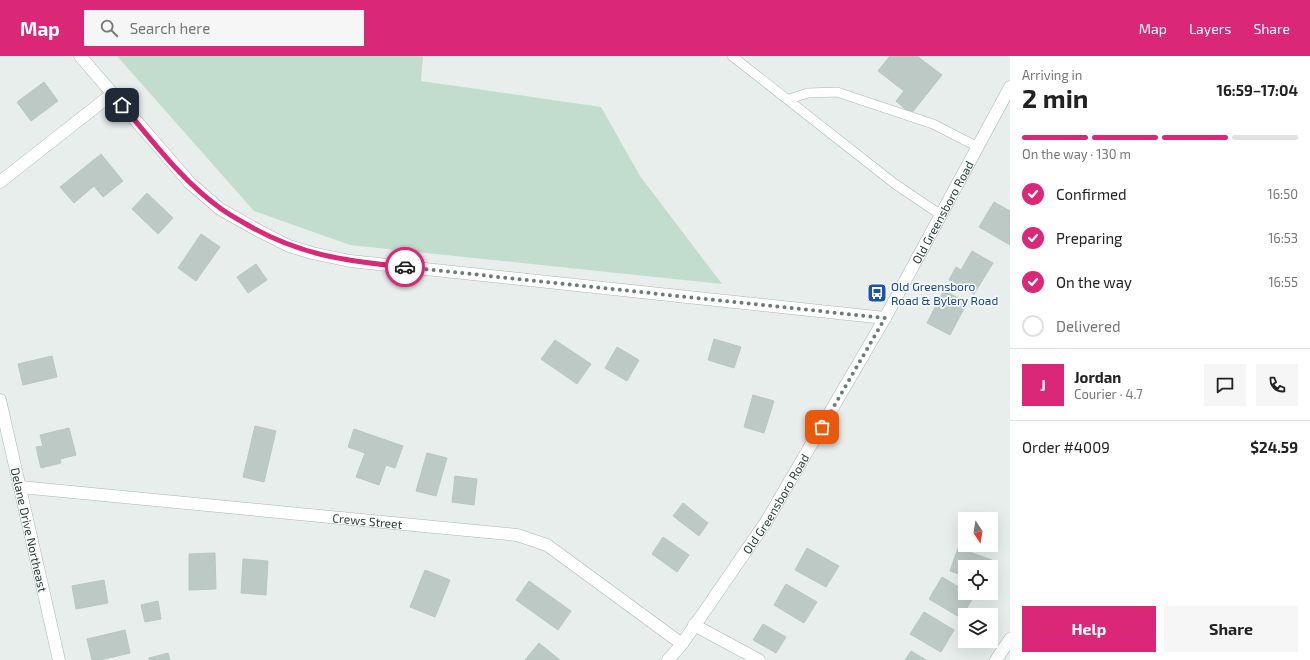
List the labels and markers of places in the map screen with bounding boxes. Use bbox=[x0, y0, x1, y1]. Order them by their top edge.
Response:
pin bbox=[105, 88, 139, 122]
place label: Old Greensboro Road & Bylery Road bbox=[891, 279, 998, 307]
bus stop icon: Old Greensboro Road & Bylery Road bbox=[866, 282, 888, 304]
pin bbox=[805, 410, 839, 444]

